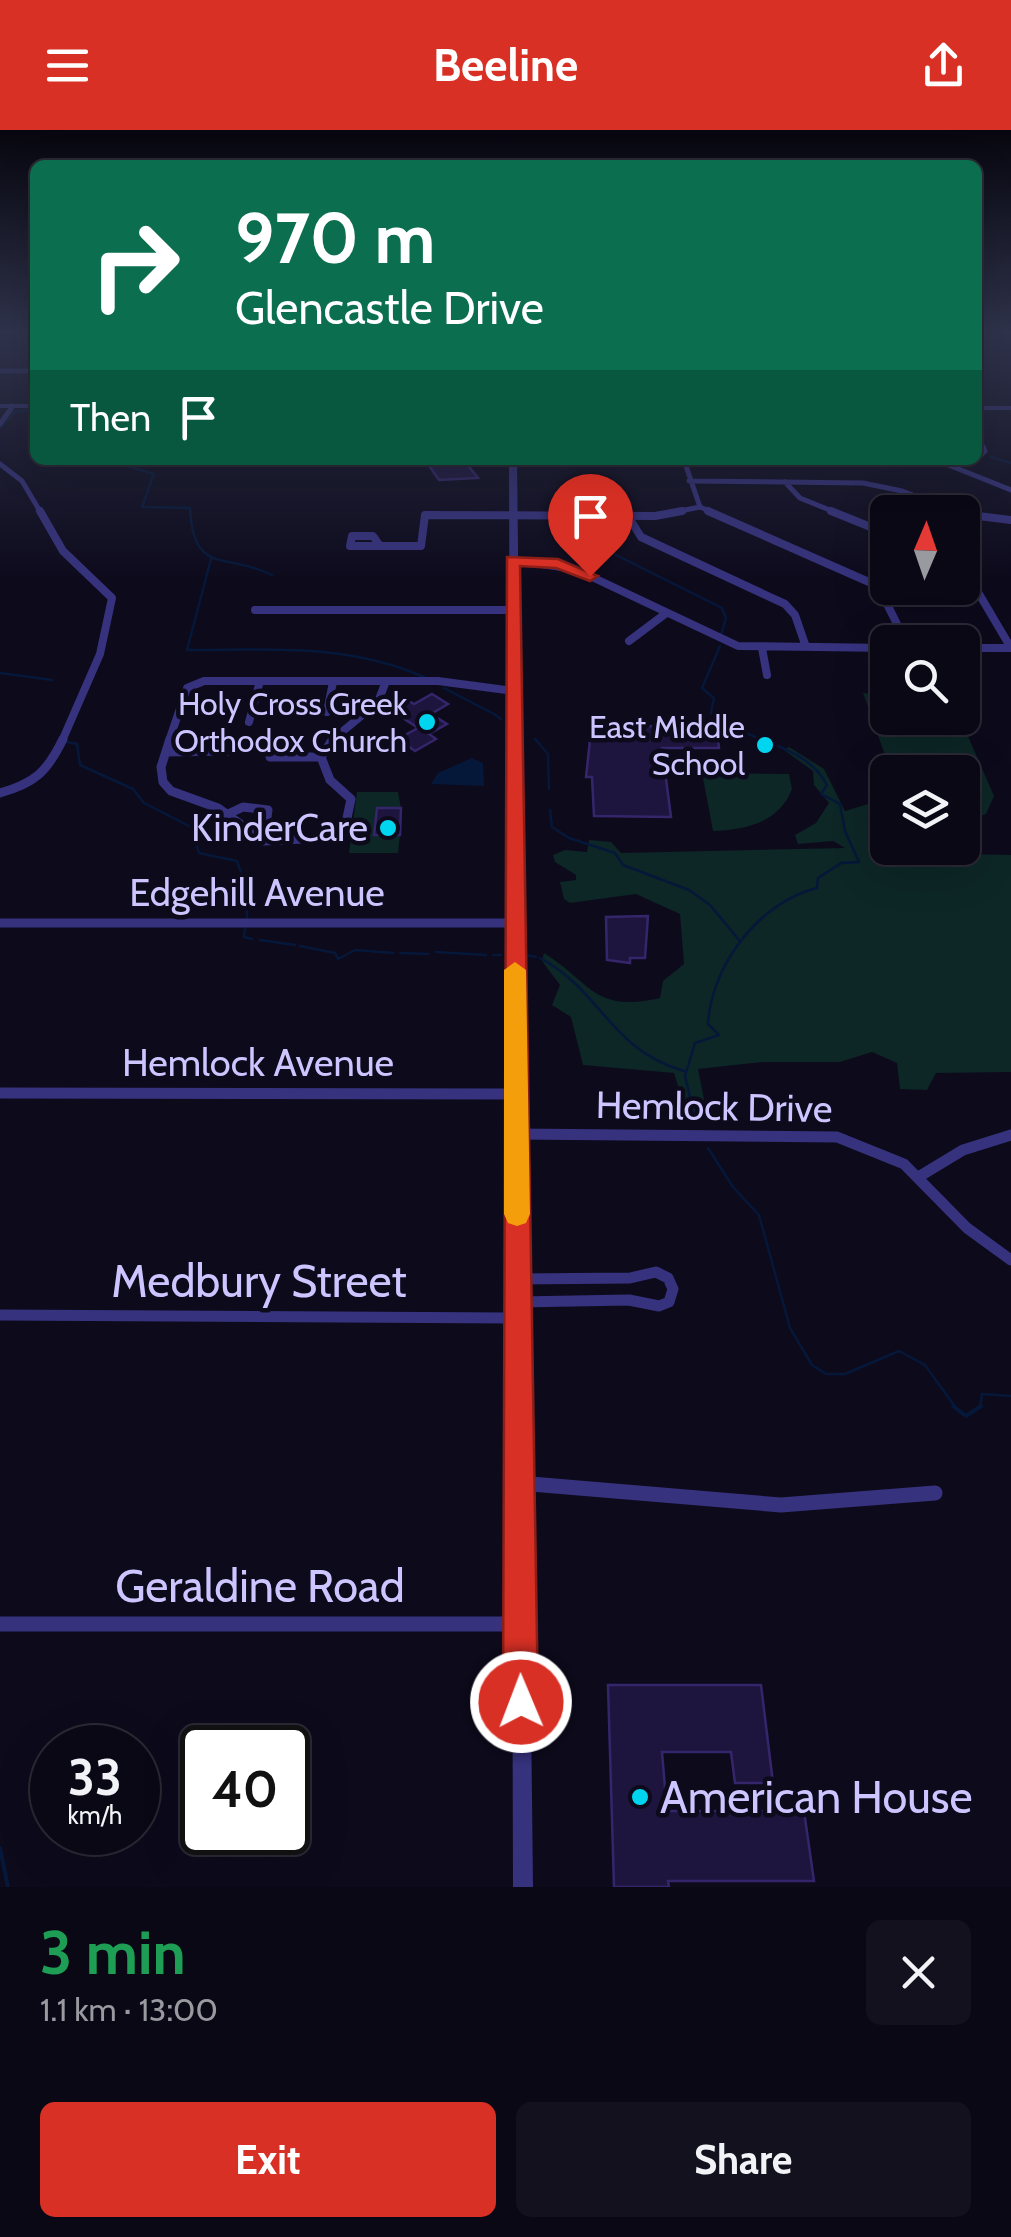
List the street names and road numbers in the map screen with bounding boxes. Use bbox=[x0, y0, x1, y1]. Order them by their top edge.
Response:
street label: Edgehill Avenue bbox=[129, 869, 385, 916]
street label: Hemlock Avenue bbox=[122, 1039, 394, 1086]
street label: Hemlock Drive bbox=[595, 1081, 833, 1132]
street label: Medbury Street bbox=[111, 1254, 407, 1308]
street label: Geraldine Road bbox=[115, 1559, 405, 1613]

